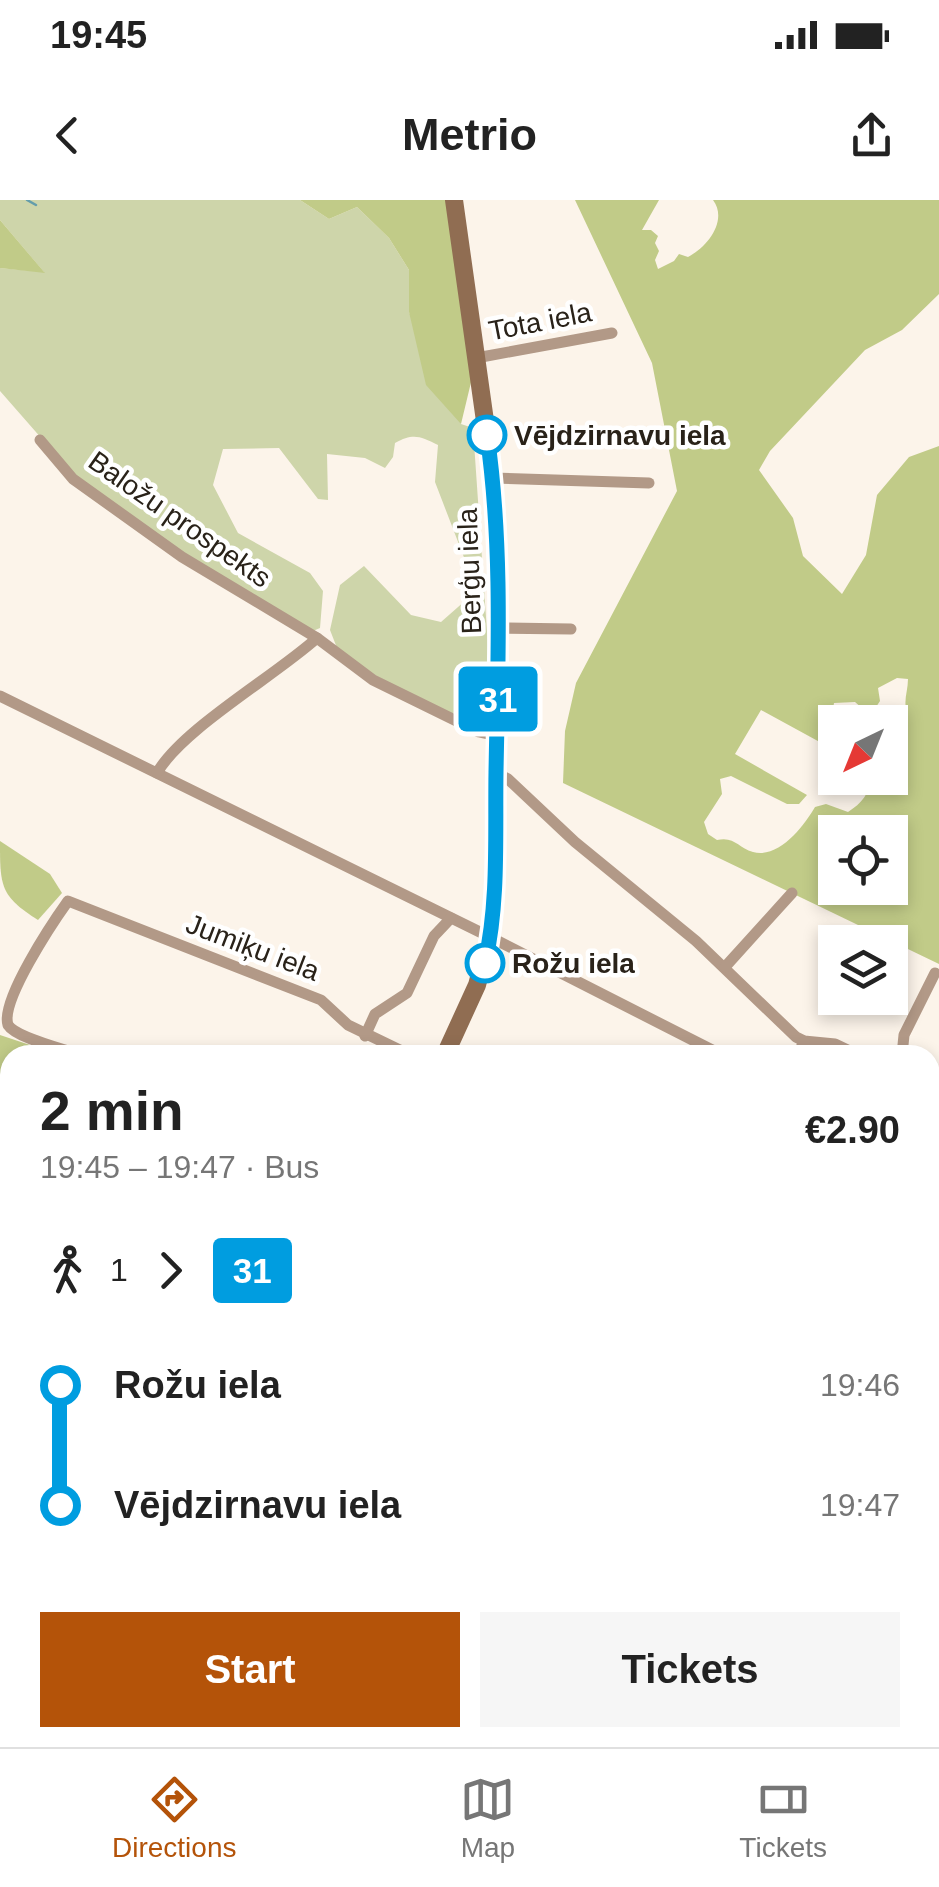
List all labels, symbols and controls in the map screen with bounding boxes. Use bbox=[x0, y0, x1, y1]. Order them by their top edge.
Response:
text: 19:45 bbox=[50, 14, 147, 56]
icon: back bbox=[40, 108, 95, 163]
icon: share bbox=[844, 108, 899, 163]
text: Metrio bbox=[402, 109, 537, 160]
street label: Tota iela bbox=[486, 296, 595, 347]
marker: Vējdzirnavu iela bbox=[468, 416, 506, 454]
place label: Vējdzirnavu iela bbox=[514, 420, 726, 451]
street label: Baložu prospekts bbox=[83, 445, 277, 594]
street label: Berģu iela bbox=[452, 507, 487, 635]
line badge: 31 bbox=[453, 666, 543, 732]
text: 31 bbox=[479, 680, 517, 719]
north arrow bbox=[818, 705, 908, 795]
map controls bbox=[818, 705, 908, 1015]
button: locate bbox=[818, 815, 908, 905]
street label: Jumiķu iela bbox=[182, 908, 324, 987]
button: layers bbox=[818, 925, 908, 1015]
marker: Rožu iela bbox=[466, 944, 504, 982]
place label: Rožu iela bbox=[512, 948, 635, 979]
text: 2 min bbox=[40, 1080, 184, 1142]
text: €2.90 bbox=[805, 1109, 900, 1151]
text: 19:45 – 19:47 · Bus bbox=[40, 1149, 319, 1185]
icon: walk bbox=[40, 1243, 95, 1298]
icon: forward bbox=[143, 1243, 198, 1298]
text: 31 bbox=[233, 1251, 272, 1290]
text: 1 bbox=[110, 1252, 128, 1288]
text: Rožu iela bbox=[114, 1364, 281, 1406]
text: 19:46 bbox=[820, 1367, 900, 1403]
text: Vējdzirnavu iela bbox=[114, 1484, 401, 1526]
text: 19:47 bbox=[820, 1487, 900, 1523]
button: Start bbox=[40, 1612, 460, 1727]
button: Tickets bbox=[480, 1612, 900, 1727]
tab: Directions bbox=[112, 1772, 236, 1864]
tab: Map bbox=[460, 1772, 515, 1864]
tab: Tickets bbox=[739, 1772, 827, 1864]

